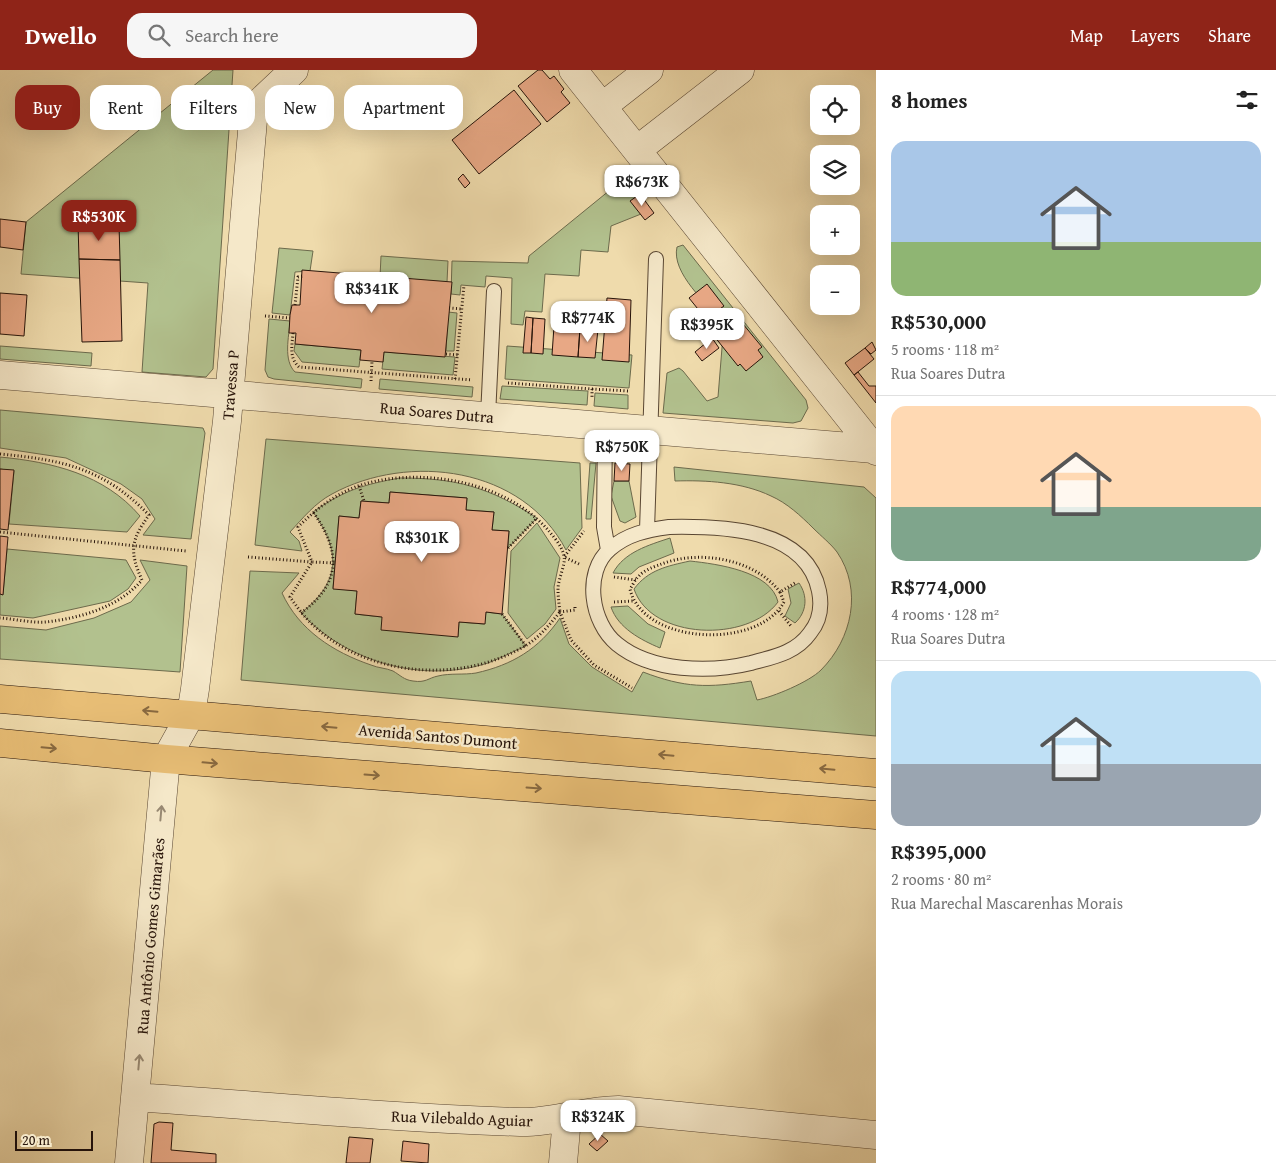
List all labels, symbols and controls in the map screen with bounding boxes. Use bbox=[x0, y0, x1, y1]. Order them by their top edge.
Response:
search box bbox=[127, 13, 477, 58]
text: Dwello bbox=[25, 18, 97, 53]
icon: search bbox=[145, 21, 173, 49]
text: Search here bbox=[185, 21, 279, 49]
text: Map bbox=[1070, 22, 1103, 49]
text: Layers bbox=[1131, 22, 1180, 49]
text: Share bbox=[1208, 22, 1251, 49]
chip: Buy bbox=[15, 85, 80, 130]
chip: Rent bbox=[90, 85, 161, 130]
chip: Filters bbox=[171, 85, 255, 130]
chip: New bbox=[265, 85, 334, 130]
chip: Apartment bbox=[344, 85, 463, 130]
map controls bbox=[810, 85, 860, 315]
button: locate bbox=[810, 85, 860, 135]
text: 8 homes bbox=[891, 85, 967, 116]
icon: filters bbox=[1233, 86, 1261, 114]
button: layers bbox=[810, 145, 860, 195]
pin: R$673K bbox=[601, 164, 683, 207]
text: R$673K bbox=[615, 169, 669, 193]
icon: home bbox=[1031, 173, 1121, 263]
pin: R$530K bbox=[58, 200, 140, 242]
text: R$530K bbox=[72, 204, 126, 228]
button: + bbox=[810, 205, 860, 255]
button: − bbox=[810, 265, 860, 315]
pin: R$341K bbox=[331, 272, 413, 314]
text: R$341K bbox=[345, 276, 399, 300]
pin: R$774K bbox=[547, 300, 629, 343]
text: R$774K bbox=[561, 305, 615, 329]
text: R$530,000 bbox=[891, 306, 986, 337]
pin: R$395K bbox=[666, 308, 748, 350]
text: R$395K bbox=[680, 312, 734, 336]
text: 5 rooms · 118 m² bbox=[891, 337, 999, 361]
street label: Travessa P bbox=[215, 349, 245, 421]
text: Rua Soares Dutra bbox=[891, 361, 1005, 385]
street label: Rua Soares Dutra bbox=[379, 395, 495, 429]
pin: R$750K bbox=[581, 430, 663, 472]
text: R$750K bbox=[595, 434, 649, 458]
icon: home bbox=[1031, 439, 1121, 529]
pin: R$301K bbox=[381, 520, 463, 563]
text: R$301K bbox=[395, 525, 449, 549]
text: R$774,000 bbox=[891, 571, 986, 602]
text: 4 rooms · 128 m² bbox=[891, 602, 999, 626]
text: Rua Soares Dutra bbox=[891, 626, 1005, 650]
icon: home bbox=[1031, 704, 1121, 794]
one-way arrow bbox=[142, 706, 158, 715]
street label: Avenida Santos Dumont bbox=[358, 717, 519, 755]
one-way arrow bbox=[321, 722, 337, 732]
one-way arrow bbox=[40, 743, 56, 753]
one-way arrow bbox=[658, 750, 674, 760]
one-way arrow bbox=[202, 758, 218, 767]
one-way arrow bbox=[820, 764, 836, 773]
one-way arrow bbox=[364, 771, 380, 780]
one-way arrow bbox=[526, 783, 542, 793]
one-way arrow bbox=[156, 806, 166, 822]
text: R$395,000 bbox=[891, 836, 986, 867]
street label: Rua Antônio Gomes Gimarães bbox=[129, 837, 171, 1035]
text: 2 rooms · 80 m² bbox=[891, 867, 991, 891]
text: Rua Marechal Mascarenhas Morais bbox=[891, 891, 1123, 915]
one-way arrow bbox=[135, 1055, 144, 1071]
pin: R$324K bbox=[557, 1100, 639, 1142]
street label: Rua Vilebaldo Aguiar bbox=[391, 1104, 534, 1132]
text: R$324K bbox=[571, 1104, 625, 1128]
scale bar bbox=[15, 1128, 92, 1151]
text: 20 m bbox=[22, 1130, 50, 1150]

